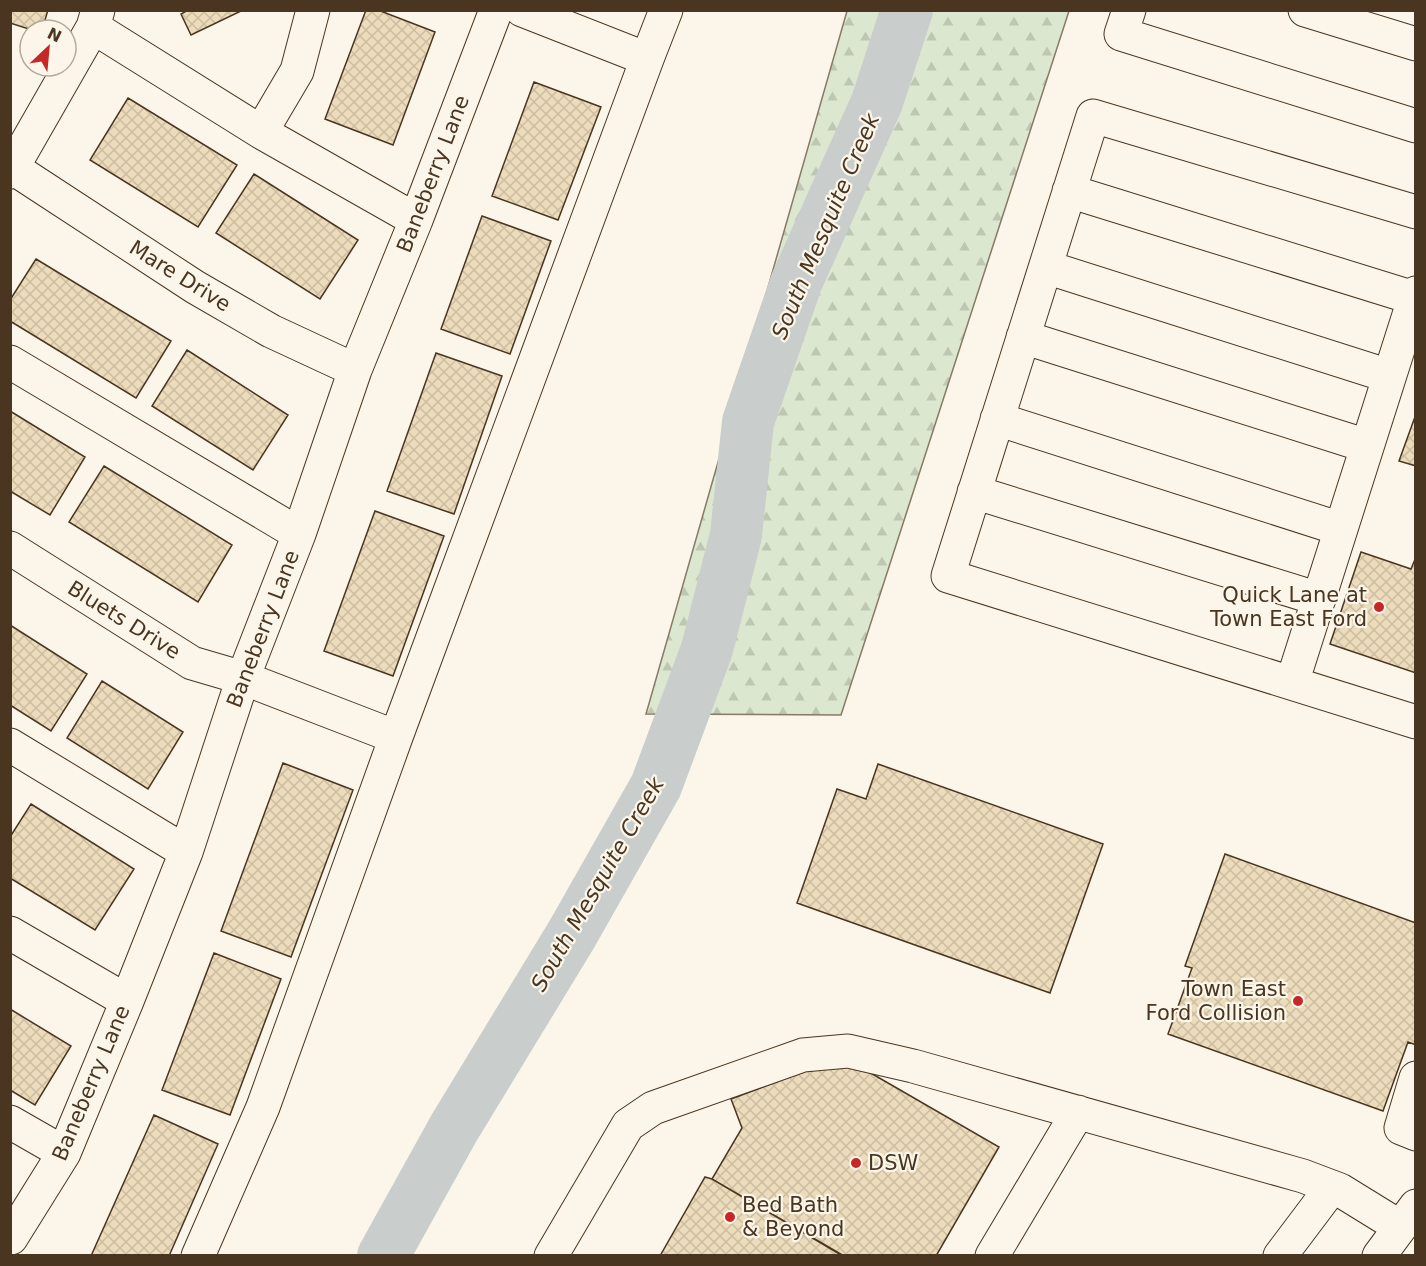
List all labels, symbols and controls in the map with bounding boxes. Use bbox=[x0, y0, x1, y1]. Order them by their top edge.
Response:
north arrow bbox=[18, 18, 78, 78]
text: N bbox=[44, 23, 65, 46]
street label: Baneberry Lane bbox=[392, 92, 474, 256]
water label: South Mesquite Creek bbox=[767, 109, 885, 343]
street label: Mare Drive bbox=[125, 235, 235, 317]
street label: Baneberry Lane bbox=[222, 547, 304, 711]
street label: Bluets Drive bbox=[63, 576, 185, 664]
place label: Quick Lane at Town East Ford bbox=[1209, 583, 1367, 631]
marker: Quick Lane at Town East Ford bbox=[1372, 600, 1386, 614]
water label: South Mesquite Creek bbox=[526, 772, 669, 995]
place label: Town East Ford Collision bbox=[1146, 977, 1286, 1025]
marker: Town East Ford Collision bbox=[1291, 994, 1305, 1008]
street label: Baneberry Lane bbox=[47, 1002, 135, 1164]
place label: DSW bbox=[868, 1151, 919, 1175]
marker: DSW bbox=[849, 1156, 863, 1170]
place label: Bed Bath & Beyond bbox=[742, 1193, 844, 1241]
marker: Bed Bath & Beyond bbox=[723, 1210, 737, 1224]

